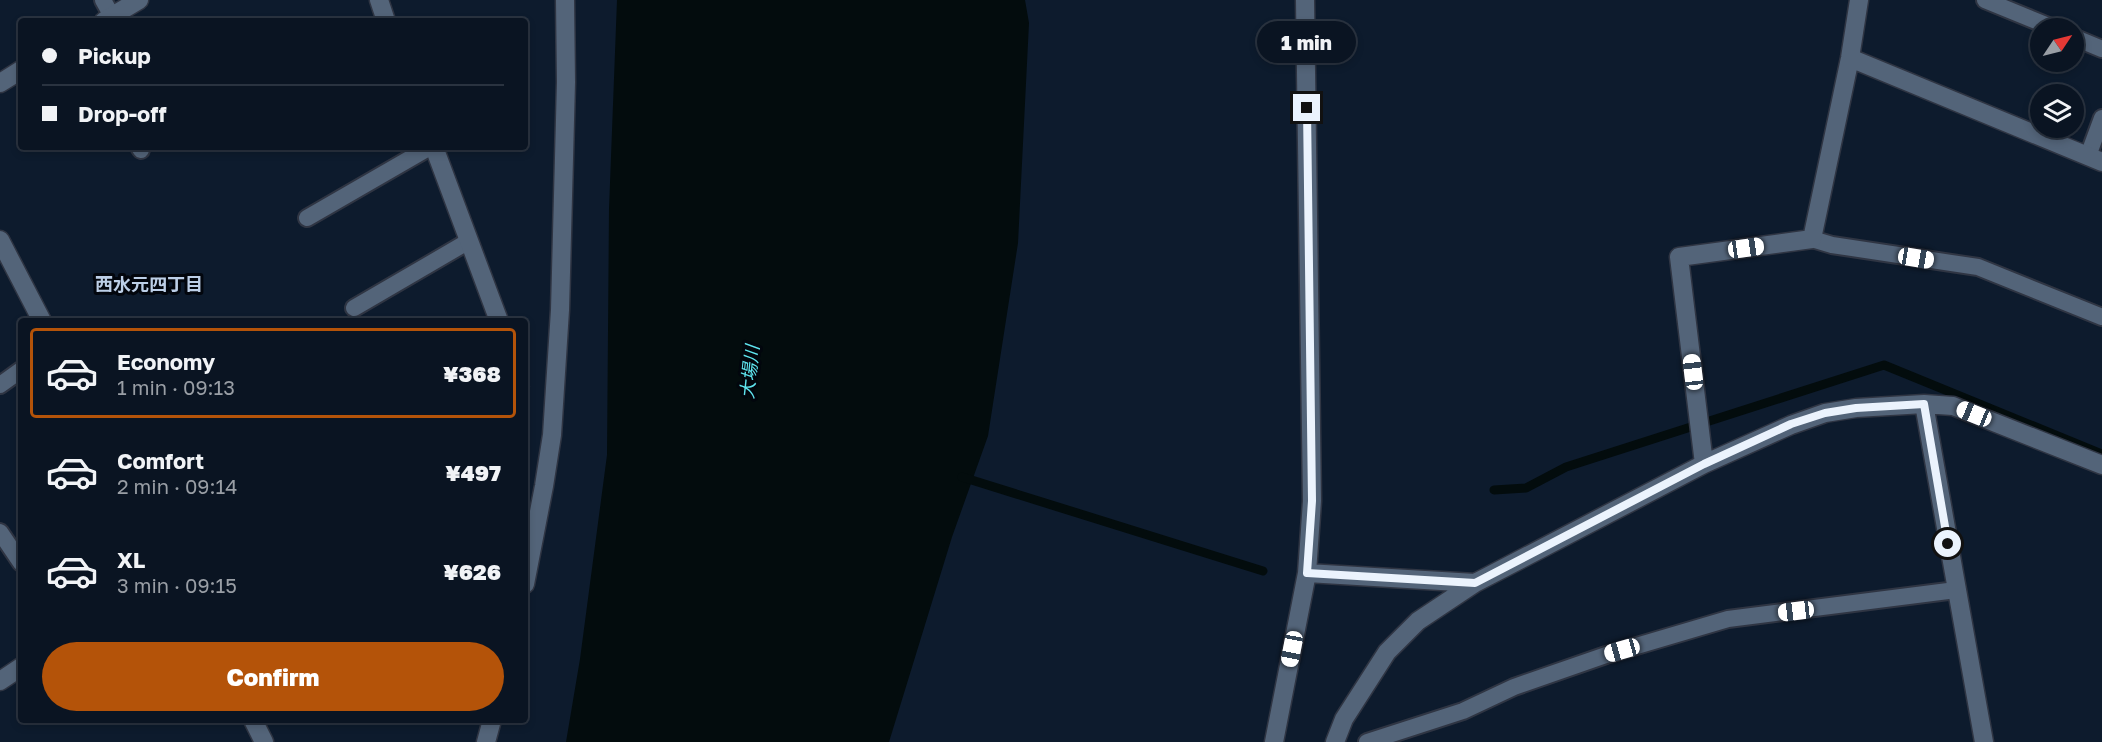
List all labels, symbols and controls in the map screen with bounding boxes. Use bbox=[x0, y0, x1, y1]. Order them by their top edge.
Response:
north arrow bbox=[2030, 18, 2084, 72]
map controls bbox=[2030, 18, 2084, 138]
callout: 1 min bbox=[1258, 21, 1356, 63]
text: 1 min bbox=[1281, 30, 1332, 54]
text: Pickup bbox=[78, 42, 151, 69]
button: layers bbox=[2030, 84, 2084, 138]
route end bbox=[1293, 94, 1320, 121]
text: Drop-off bbox=[78, 100, 167, 127]
car bbox=[1727, 237, 1765, 259]
car bbox=[1897, 246, 1935, 270]
district label: 西水元四丁目 bbox=[95, 273, 203, 295]
water label: 大場川 bbox=[735, 342, 763, 400]
icon: car bbox=[45, 346, 99, 400]
text: Economy bbox=[117, 348, 215, 375]
car bbox=[1682, 353, 1704, 391]
text: ¥368 bbox=[443, 360, 501, 387]
text: 1 min · 09:13 bbox=[117, 375, 235, 399]
car bbox=[1954, 399, 1994, 429]
icon: car bbox=[45, 445, 99, 499]
text: Comfort bbox=[117, 447, 204, 474]
text: ¥497 bbox=[445, 459, 501, 486]
text: 2 min · 09:14 bbox=[117, 474, 237, 498]
route start bbox=[1934, 530, 1961, 557]
icon: car bbox=[45, 544, 99, 598]
text: XL bbox=[117, 546, 145, 573]
text: ¥626 bbox=[443, 558, 501, 585]
text: 3 min · 09:15 bbox=[117, 573, 237, 597]
car bbox=[1777, 600, 1815, 622]
car bbox=[1280, 630, 1304, 668]
car bbox=[1602, 636, 1642, 664]
button: Confirm bbox=[42, 642, 504, 711]

